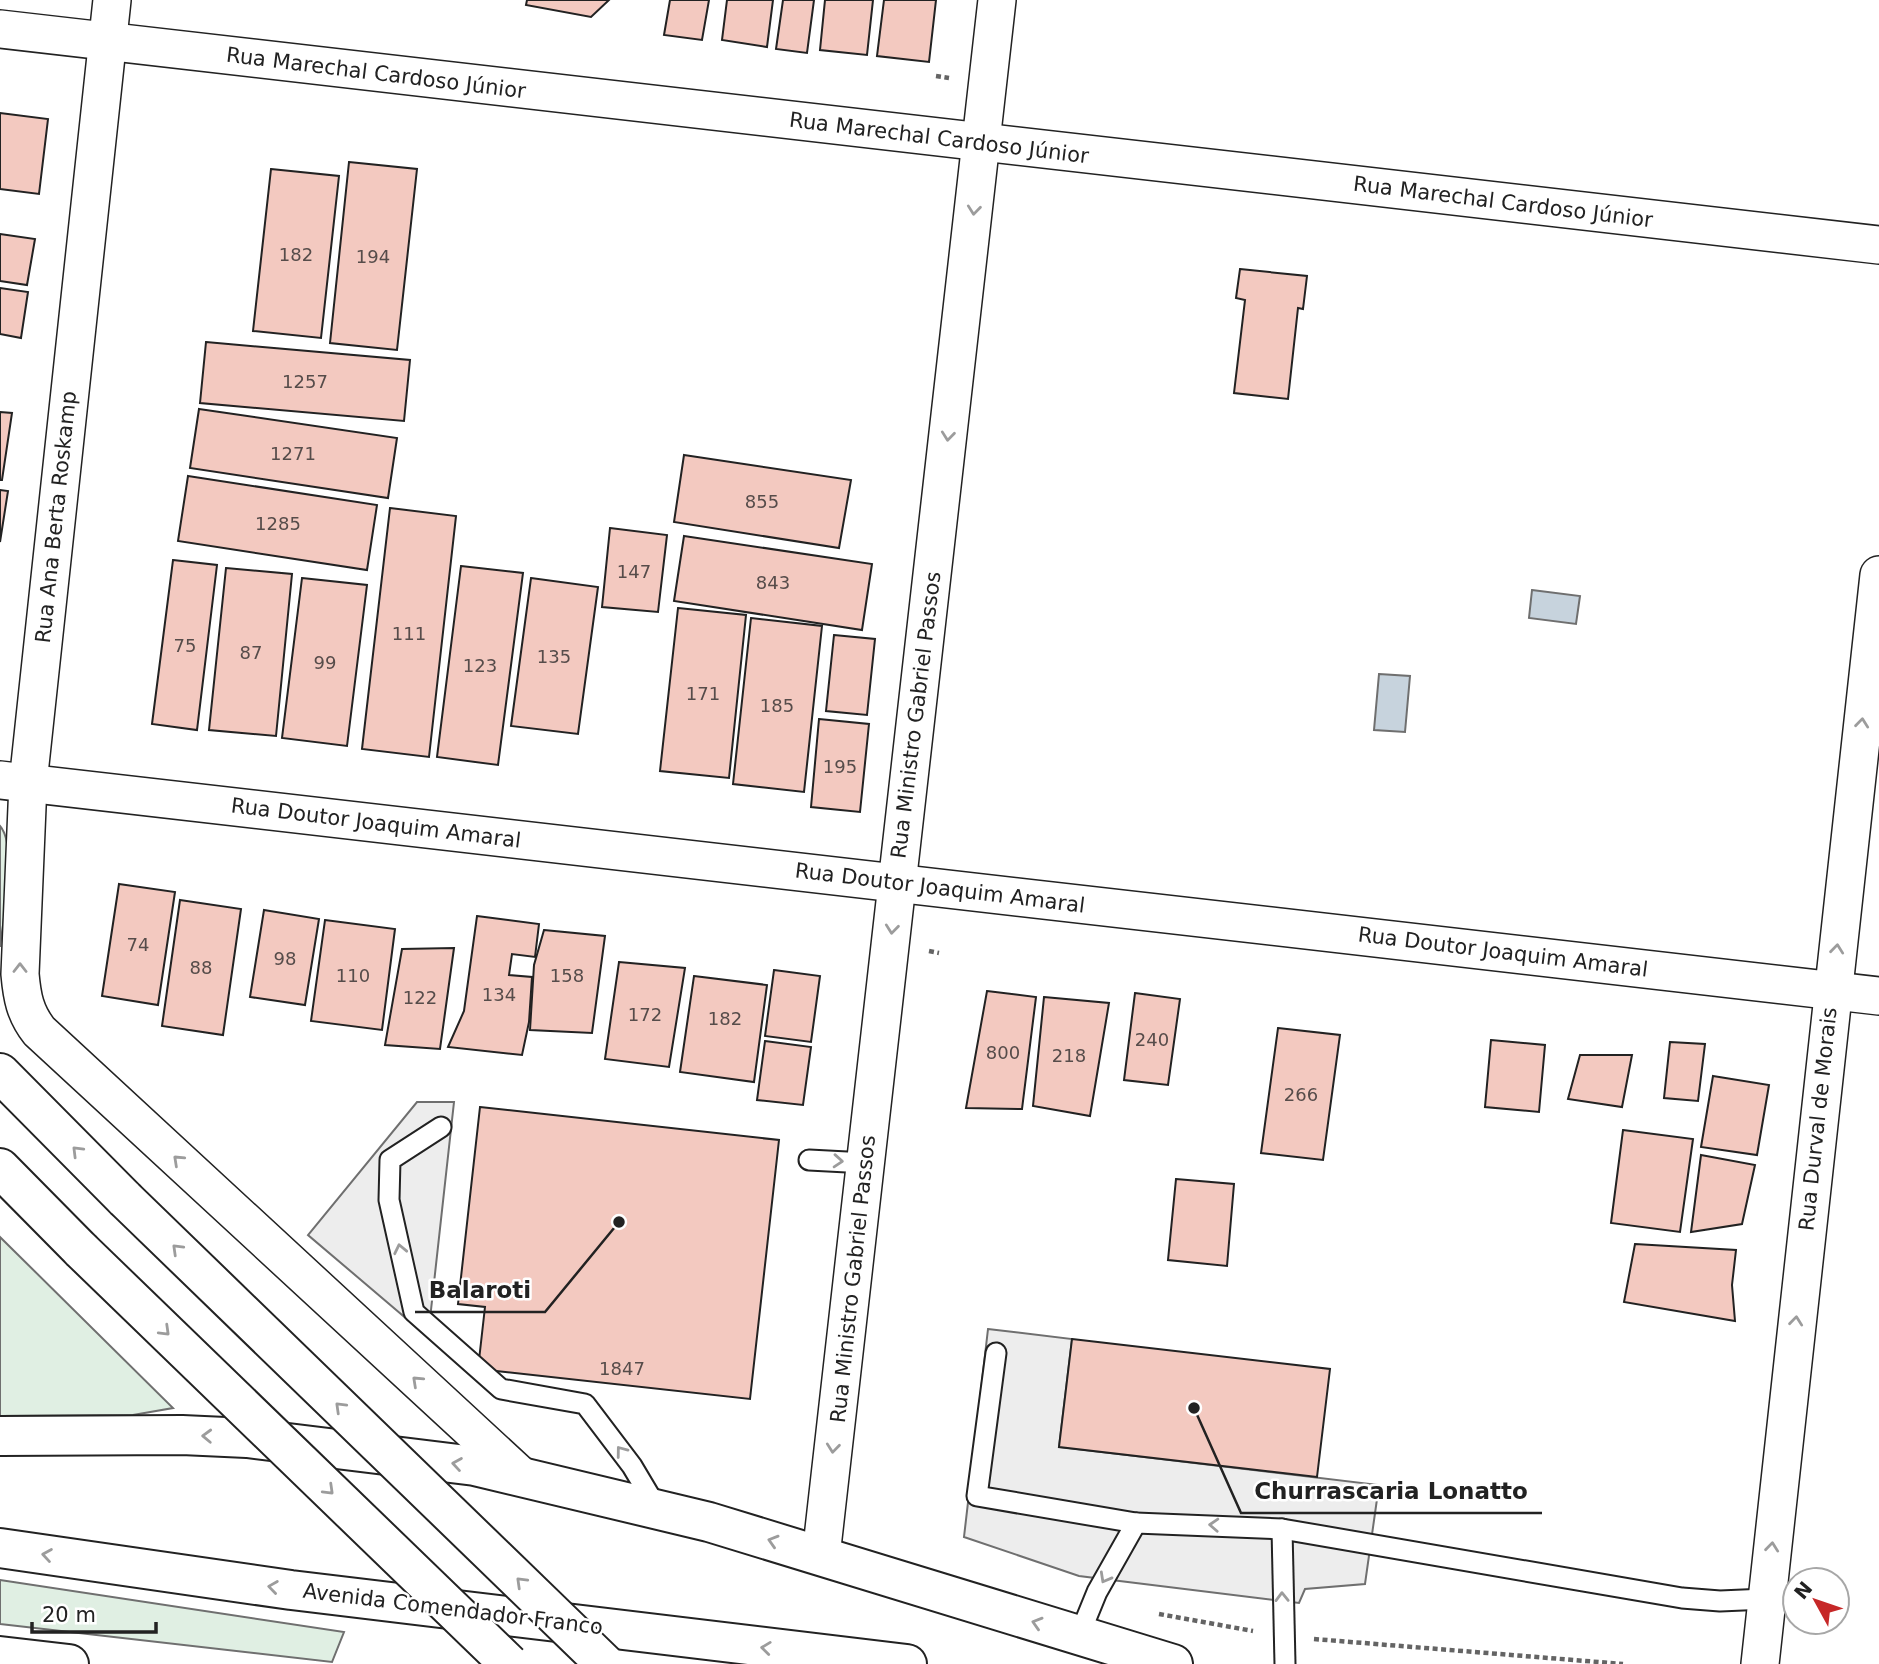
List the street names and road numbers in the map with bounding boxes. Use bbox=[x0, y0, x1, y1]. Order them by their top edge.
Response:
street label: Rua Marechal Cardoso Júnior bbox=[225, 43, 527, 103]
street label: Rua Marechal Cardoso Júnior bbox=[788, 108, 1090, 168]
street label: Rua Marechal Cardoso Júnior bbox=[1352, 172, 1654, 232]
street label: Rua Ana Berta Roskamp bbox=[31, 390, 81, 644]
street label: Rua Ministro Gabriel Passos bbox=[886, 570, 946, 860]
street label: Rua Doutor Joaquim Amaral bbox=[230, 793, 522, 853]
street label: Rua Doutor Joaquim Amaral bbox=[794, 858, 1086, 918]
street label: Rua Doutor Joaquim Amaral bbox=[1357, 922, 1649, 982]
street label: Rua Durval de Morais bbox=[1794, 1006, 1842, 1232]
street label: Rua Ministro Gabriel Passos bbox=[826, 1134, 880, 1424]
street label: Avenida Comendador Franco bbox=[302, 1579, 604, 1639]

